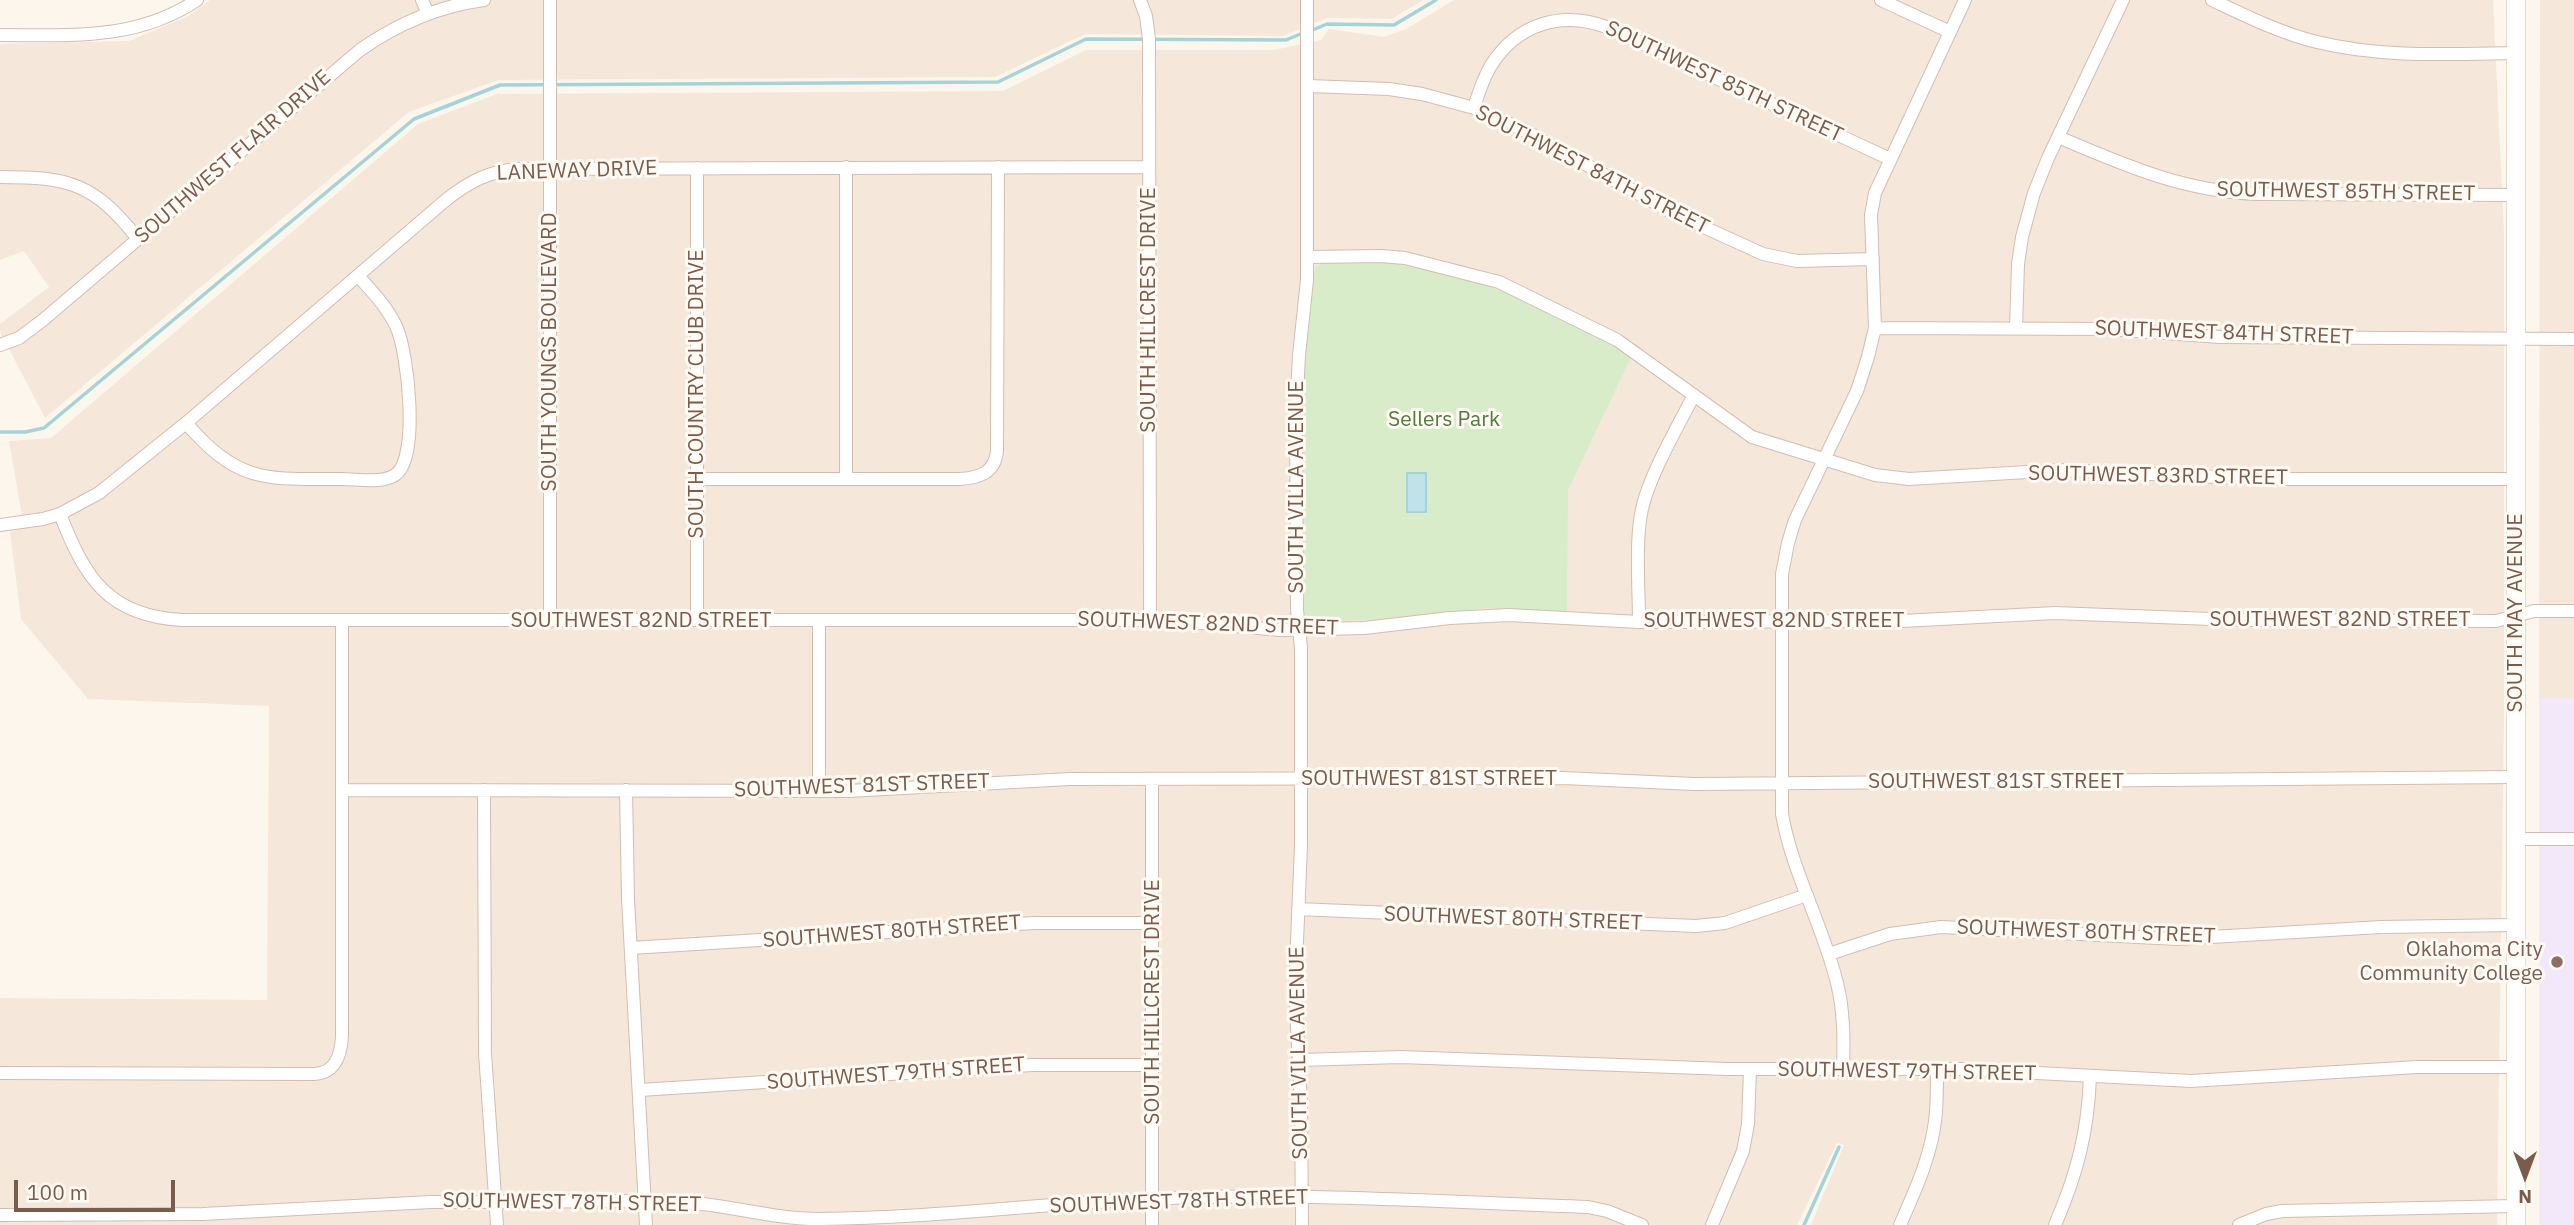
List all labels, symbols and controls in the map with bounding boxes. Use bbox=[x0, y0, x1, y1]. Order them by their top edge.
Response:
street label: SOUTHWEST 85TH STREET bbox=[1601, 16, 1847, 148]
street label: SOUTHWEST FLAIR DRIVE bbox=[130, 65, 336, 249]
street label: SOUTHWEST 84TH STREET bbox=[1471, 100, 1713, 240]
street label: LANEWAY DRIVE bbox=[496, 156, 658, 186]
street label: SOUTHWEST 85TH STREET bbox=[2216, 177, 2476, 207]
street label: SOUTH HILLCREST DRIVE bbox=[1136, 187, 1162, 433]
street label: SOUTH YOUNGS BOULEVARD bbox=[537, 213, 563, 491]
street label: SOUTH COUNTRY CLUB DRIVE bbox=[684, 250, 710, 538]
street label: SOUTHWEST 84TH STREET bbox=[2094, 316, 2354, 350]
street label: SOUTH VILLA AVENUE bbox=[1284, 380, 1310, 594]
park label: Sellers Park bbox=[1388, 407, 1500, 433]
street label: SOUTHWEST 83RD STREET bbox=[2028, 461, 2288, 491]
street label: SOUTH MAY AVENUE bbox=[2503, 514, 2529, 712]
street label: SOUTHWEST 82ND STREET bbox=[1077, 607, 1339, 641]
street label: SOUTHWEST 82ND STREET bbox=[2210, 607, 2470, 633]
street label: SOUTHWEST 82ND STREET bbox=[511, 608, 771, 634]
street label: SOUTHWEST 82ND STREET bbox=[1644, 608, 1904, 634]
street label: SOUTHWEST 81ST STREET bbox=[1301, 766, 1557, 792]
street label: SOUTHWEST 81ST STREET bbox=[734, 769, 990, 803]
street label: SOUTHWEST 81ST STREET bbox=[1868, 769, 2124, 795]
street label: SOUTH HILLCREST DRIVE bbox=[1140, 879, 1166, 1125]
street label: SOUTHWEST 80TH STREET bbox=[1383, 902, 1643, 936]
street label: SOUTHWEST 80TH STREET bbox=[762, 910, 1022, 954]
street label: SOUTHWEST 80TH STREET bbox=[1956, 915, 2216, 949]
place label: Oklahoma City Community College bbox=[2359, 937, 2543, 987]
street label: SOUTH VILLA AVENUE bbox=[1285, 946, 1313, 1160]
marker: Oklahoma City Community College bbox=[2549, 954, 2565, 970]
street label: SOUTHWEST 79TH STREET bbox=[766, 1052, 1026, 1096]
street label: SOUTHWEST 79TH STREET bbox=[1777, 1057, 2037, 1087]
north arrow bbox=[2490, 1141, 2560, 1211]
scale bar bbox=[18, 1166, 178, 1210]
text: 100 m bbox=[27, 1178, 88, 1206]
street label: SOUTHWEST 78TH STREET bbox=[1049, 1185, 1309, 1219]
text: N bbox=[2518, 1185, 2532, 1209]
street label: SOUTHWEST 78TH STREET bbox=[442, 1188, 702, 1218]

